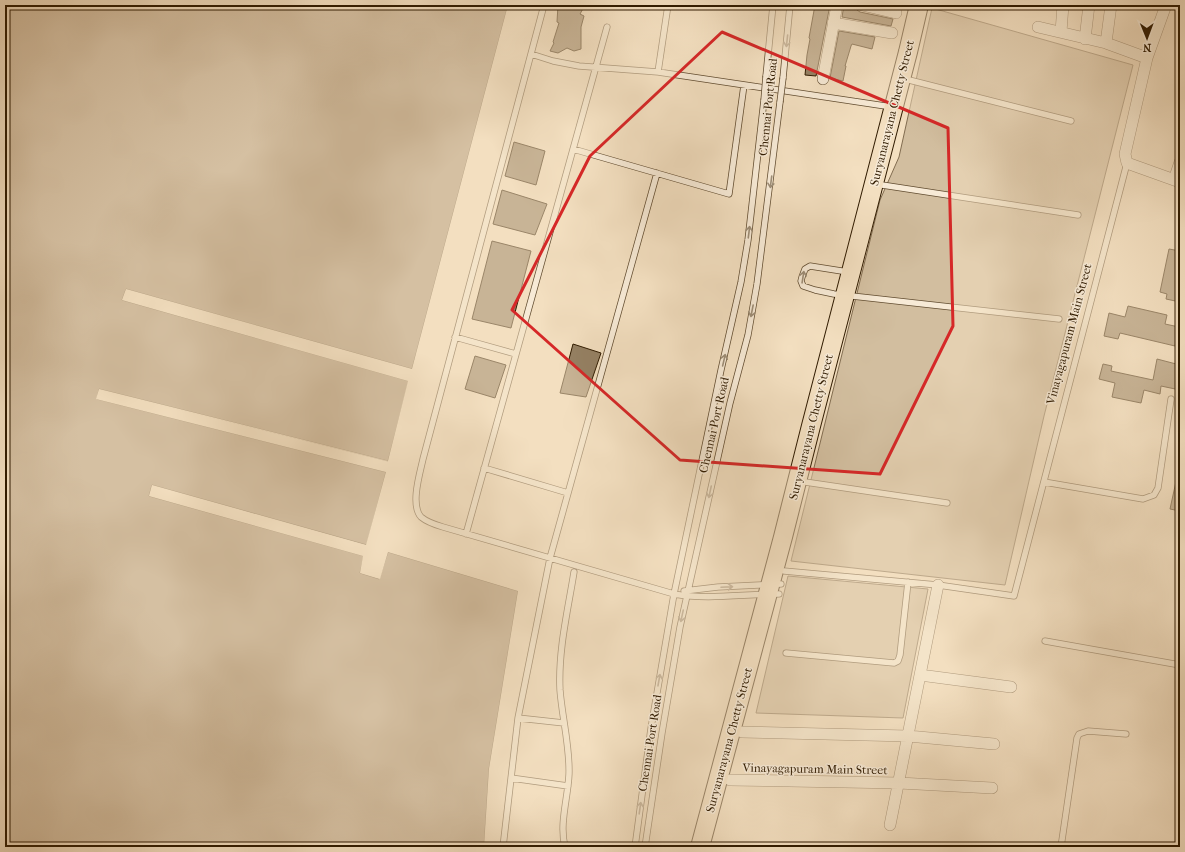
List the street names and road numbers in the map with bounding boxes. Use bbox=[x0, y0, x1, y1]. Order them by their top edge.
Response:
street label: Suryanarayana Chetty Street bbox=[867, 38, 917, 187]
street label: Chennai Port Road bbox=[756, 57, 780, 156]
street label: Vinayagapuram Main Street bbox=[1043, 261, 1095, 407]
street label: Suryanarayana Chetty Street bbox=[786, 352, 836, 501]
street label: Chennai Port Road bbox=[696, 375, 732, 474]
street label: Suryanarayana Chetty Street bbox=[703, 665, 755, 814]
street label: Chennai Port Road bbox=[635, 693, 665, 792]
street label: Vinayagapuram Main Street bbox=[741, 761, 888, 777]

